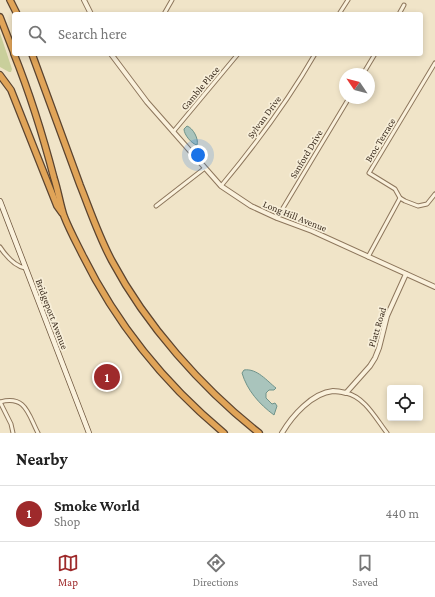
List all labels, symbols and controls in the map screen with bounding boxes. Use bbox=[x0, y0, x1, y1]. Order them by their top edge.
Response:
search box bbox=[12, 12, 423, 56]
icon: search bbox=[26, 23, 48, 45]
text: Search here bbox=[58, 26, 127, 42]
street label: Gamble Place bbox=[178, 63, 222, 112]
north arrow bbox=[339, 68, 375, 104]
street label: Sylvan Drive bbox=[245, 93, 283, 140]
street label: Broc Terrace bbox=[363, 116, 398, 164]
street label: Sanford Drive bbox=[287, 127, 325, 180]
your location bbox=[188, 145, 208, 165]
street label: Long Hill Avenue bbox=[262, 198, 329, 234]
street label: Bridgeport Avenue bbox=[34, 277, 71, 351]
street label: Platt Road bbox=[366, 305, 388, 348]
pin: 1 bbox=[94, 362, 120, 392]
map controls bbox=[387, 385, 423, 421]
button: locate bbox=[387, 385, 423, 421]
text: Nearby bbox=[16, 450, 68, 469]
text: Smoke World bbox=[54, 498, 140, 514]
text: 1 bbox=[27, 506, 31, 521]
text: 440 m bbox=[385, 506, 419, 521]
text: Shop bbox=[54, 514, 80, 529]
tab: Map bbox=[57, 552, 79, 588]
tab: Directions bbox=[193, 552, 238, 588]
tab: Saved bbox=[352, 552, 378, 588]

